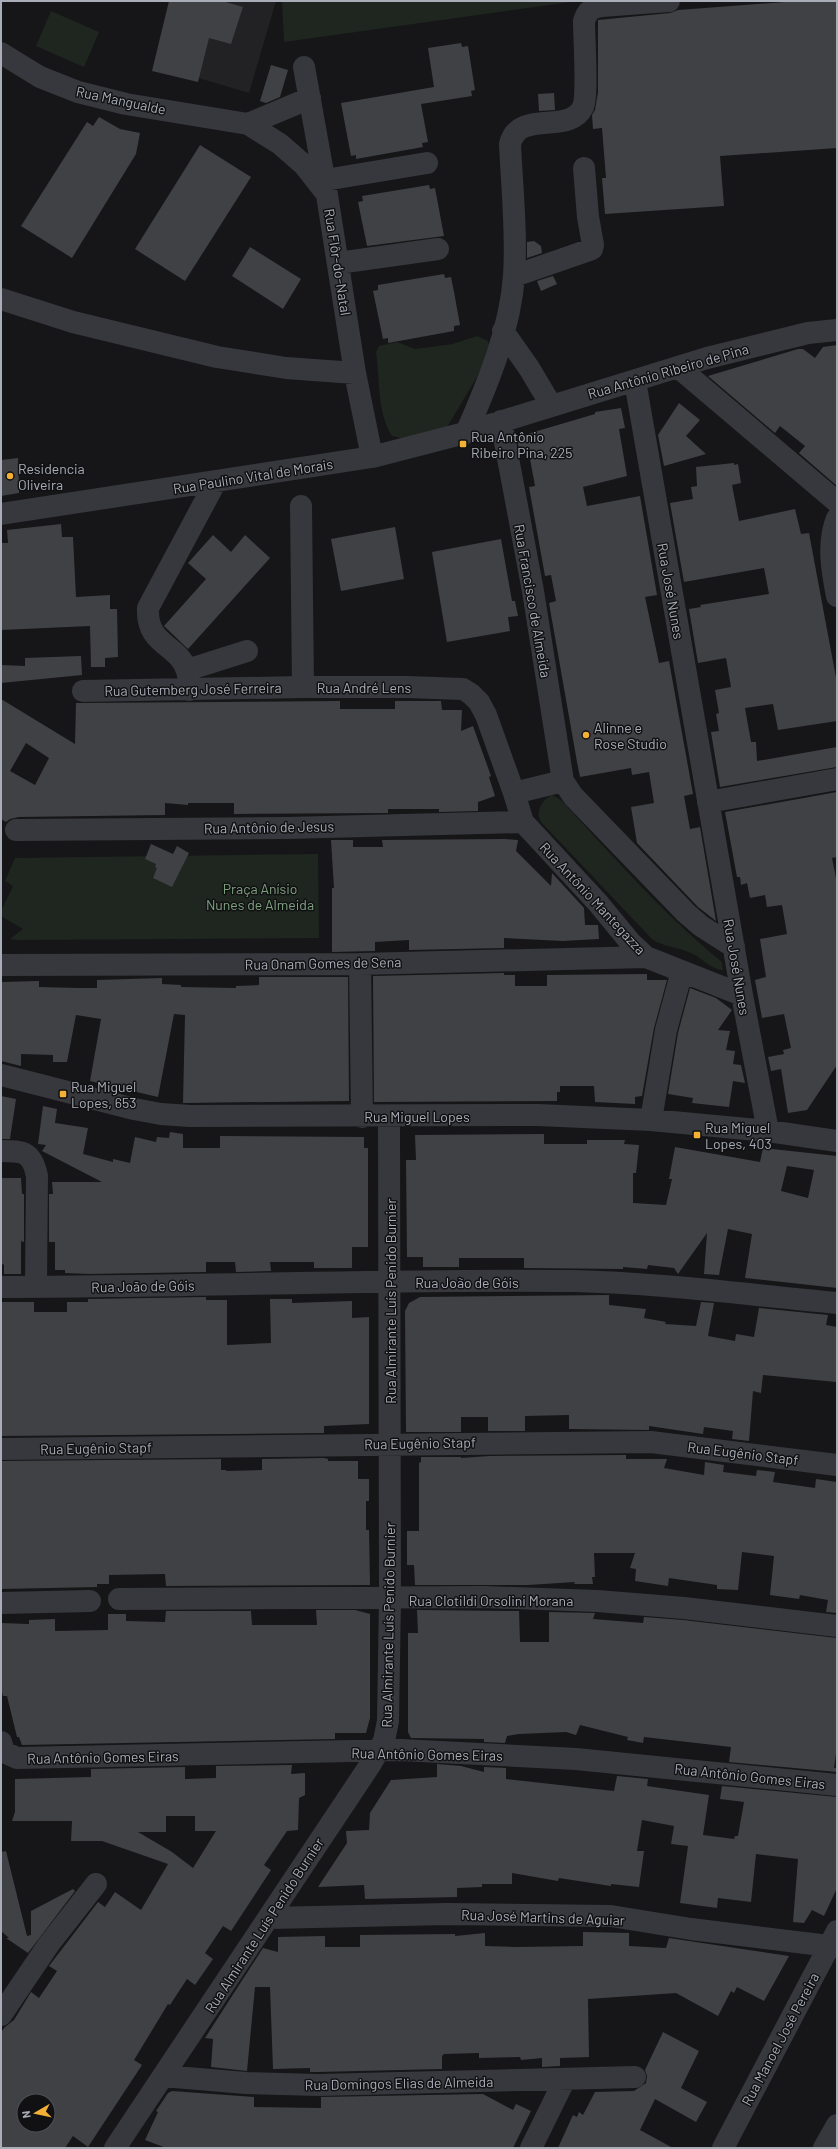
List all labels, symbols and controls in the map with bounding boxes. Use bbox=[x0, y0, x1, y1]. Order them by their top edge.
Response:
street label: Rua Mangualde bbox=[75, 82, 167, 118]
street label: Rua Flôr-do-Natal bbox=[321, 207, 355, 317]
street label: Rua Antônio Ribeiro de Pina bbox=[586, 340, 750, 402]
place label: Rua Antônio Ribeiro Pina, 225 bbox=[471, 428, 572, 461]
marker: Rua Antônio Ribeiro Pina, 225 bbox=[458, 439, 468, 449]
street label: Rua Paulino Vital de Morais bbox=[172, 455, 334, 497]
place label: Residencia Oliveira bbox=[18, 460, 85, 493]
marker: Residencia Oliveira bbox=[5, 471, 15, 481]
street label: Rua Francisco de Almeida bbox=[511, 523, 555, 679]
street label: Rua José Nunes bbox=[654, 542, 688, 641]
street label: Rua Gutemberg José Ferreira bbox=[104, 679, 282, 699]
street label: Rua André Lens bbox=[317, 679, 412, 696]
place label: Alinne e Rose Studio bbox=[594, 719, 667, 752]
marker: Alinne e Rose Studio bbox=[581, 730, 591, 740]
street label: Rua Antônio de Jesus bbox=[204, 817, 335, 837]
street label: Rua Antônio Mantegazza bbox=[537, 838, 649, 958]
park label: Praça Anísio Nunes de Almeida bbox=[206, 880, 314, 913]
street label: Rua José Nunes bbox=[720, 918, 754, 1017]
street label: Rua Onam Gomes de Sena bbox=[245, 953, 401, 973]
place label: Rua Miguel Lopes, 653 bbox=[71, 1078, 136, 1111]
marker: Rua Miguel Lopes, 653 bbox=[58, 1089, 68, 1099]
street label: Rua Miguel Lopes bbox=[364, 1108, 470, 1125]
place label: Rua Miguel Lopes, 403 bbox=[705, 1119, 772, 1152]
marker: Rua Miguel Lopes, 403 bbox=[692, 1130, 702, 1140]
street label: Rua Almirante Luís Penido Burnier bbox=[382, 1198, 399, 1404]
street label: Rua João de Góis bbox=[415, 1274, 519, 1291]
street label: Rua João de Góis bbox=[91, 1277, 195, 1295]
street label: Rua Eugênio Stapf bbox=[364, 1434, 476, 1452]
street label: Rua Eugênio Stapf bbox=[687, 1438, 799, 1468]
street label: Rua Eugênio Stapf bbox=[40, 1439, 152, 1457]
street label: Rua Almirante Luís Penido Burnier bbox=[378, 1522, 398, 1728]
street label: Rua Clotildi Orsolini Morana bbox=[409, 1592, 573, 1609]
street label: Rua Antônio Gomes Eiras bbox=[351, 1744, 503, 1764]
street label: Rua Antônio Gomes Eiras bbox=[27, 1747, 179, 1767]
street label: Rua Antônio Gomes Eiras bbox=[674, 1760, 827, 1792]
street label: Rua Almirante Luís Penido Burnier bbox=[201, 1834, 327, 2016]
street label: Rua José Martins de Aguiar bbox=[461, 1906, 625, 1928]
street label: Rua Manoel José Pereira bbox=[738, 1970, 822, 2108]
street label: Rua Domingos Elias de Almeida bbox=[305, 2073, 493, 2093]
north arrow bbox=[16, 2093, 56, 2133]
text: N bbox=[19, 2110, 33, 2119]

